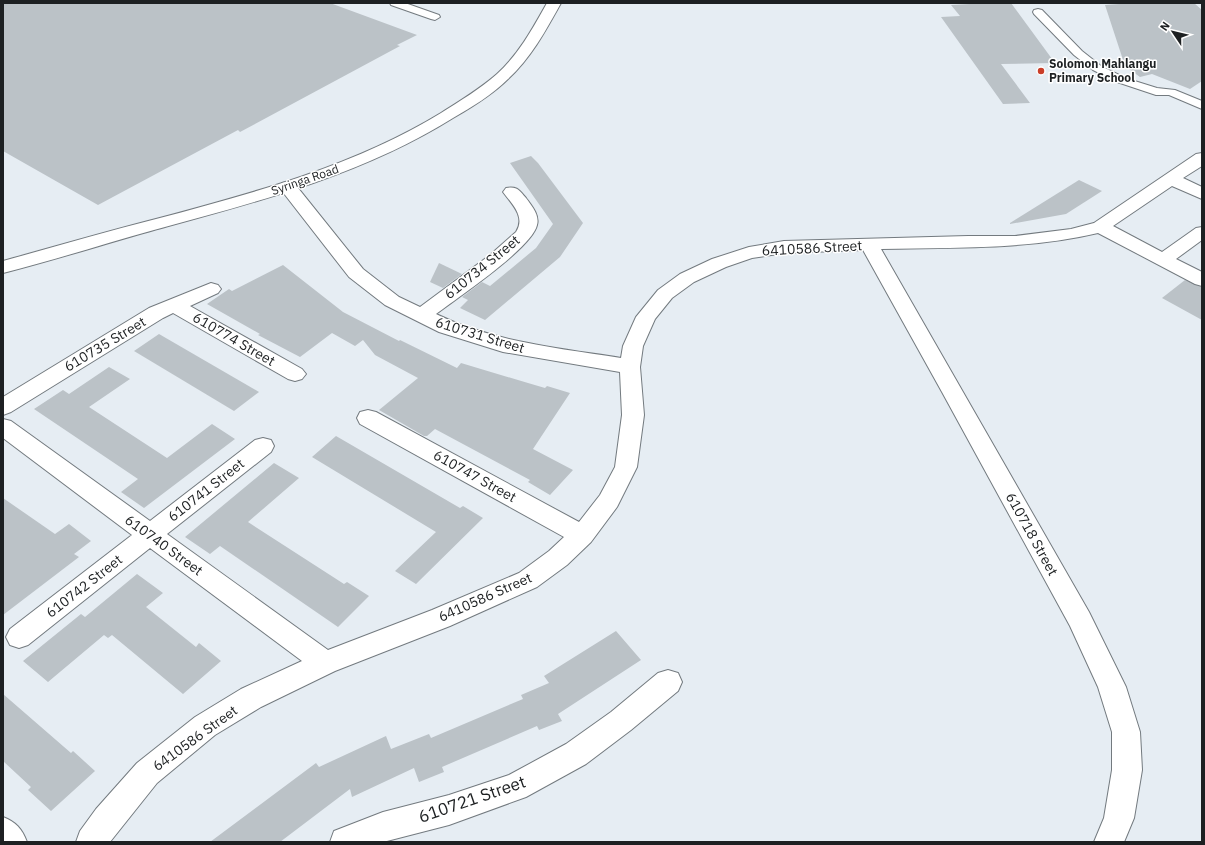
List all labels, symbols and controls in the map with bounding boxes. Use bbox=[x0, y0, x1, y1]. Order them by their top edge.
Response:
north arrow bbox=[1153, 12, 1193, 52]
text: N bbox=[1157, 19, 1173, 34]
place label: Solomon Mahlangu Primary School bbox=[1049, 56, 1156, 85]
marker: Solomon Mahlangu Primary School bbox=[1036, 66, 1046, 76]
street label: Syringa Road bbox=[269, 161, 341, 198]
street label: 610734 Street bbox=[441, 231, 524, 303]
street label: 6410586 Street bbox=[761, 236, 863, 260]
street label: 610774 Street bbox=[190, 308, 278, 370]
street label: 610735 Street bbox=[61, 313, 149, 375]
street label: 610731 Street bbox=[433, 313, 527, 357]
street label: 610747 Street bbox=[430, 446, 520, 506]
street label: 610741 Street bbox=[164, 455, 248, 525]
street label: 610718 Street bbox=[1002, 489, 1062, 579]
street label: 610740 Street bbox=[121, 511, 207, 579]
street label: 610742 Street bbox=[42, 551, 126, 621]
street label: 6410586 Street bbox=[435, 568, 535, 626]
street label: 6410586 Street bbox=[149, 701, 241, 775]
street label: 610721 Street bbox=[416, 770, 528, 828]

